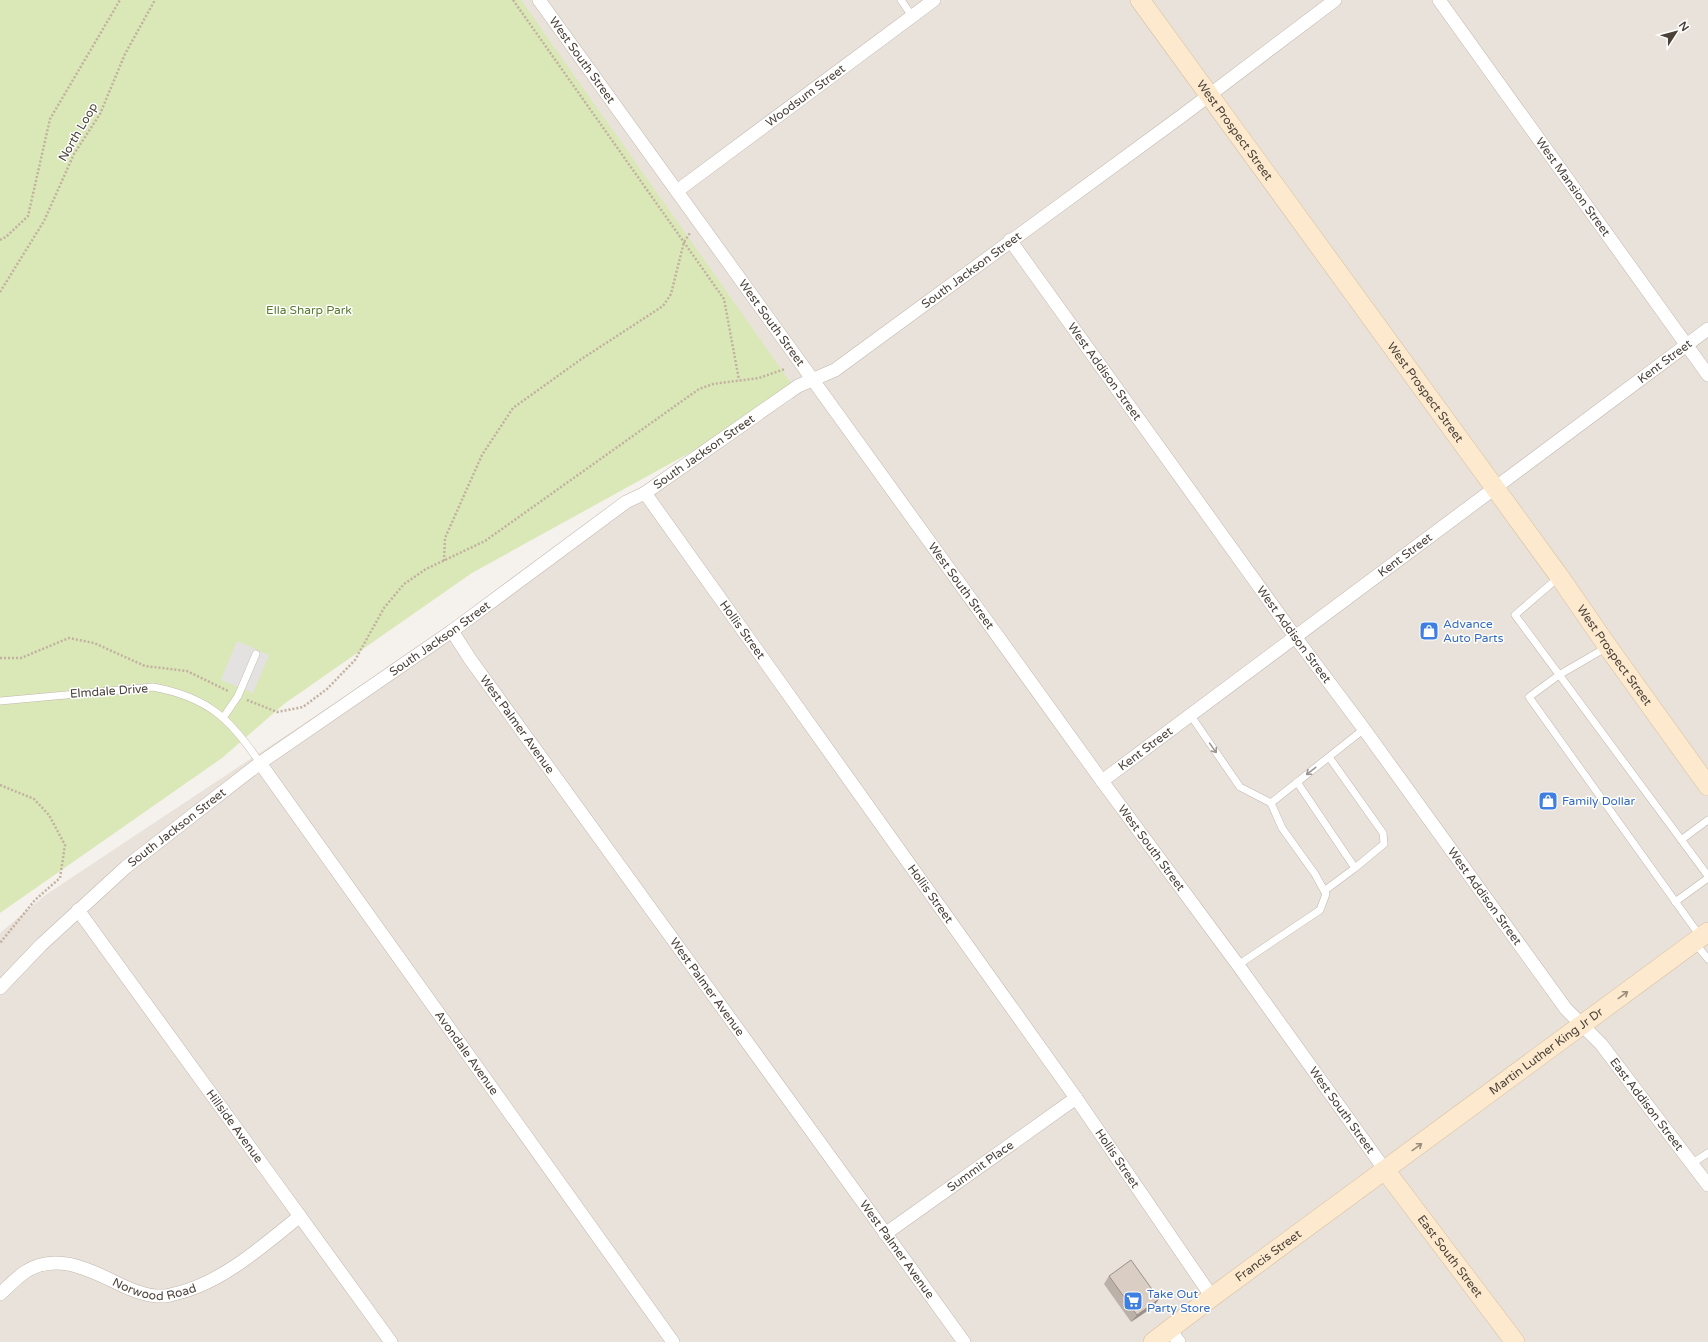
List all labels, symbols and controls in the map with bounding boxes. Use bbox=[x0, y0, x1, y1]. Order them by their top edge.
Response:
north arrow bbox=[1656, 12, 1696, 52]
street label: West South Street bbox=[546, 14, 618, 106]
text: N bbox=[1676, 19, 1692, 34]
street label: Woodsum Street bbox=[763, 61, 848, 130]
street label: West Prospect Street bbox=[1194, 78, 1276, 183]
street label: North Loop bbox=[56, 100, 100, 164]
street label: West Mansion Street bbox=[1533, 135, 1613, 239]
street label: South Jackson Street bbox=[919, 229, 1024, 311]
street label: West South Street bbox=[736, 277, 808, 369]
park label: Ella Sharp Park bbox=[266, 303, 352, 317]
street label: West Addison Street bbox=[1065, 320, 1144, 423]
street label: Kent Street bbox=[1635, 336, 1695, 386]
street label: West Prospect Street bbox=[1384, 340, 1467, 445]
street label: South Jackson Street bbox=[651, 411, 758, 492]
street label: Kent Street bbox=[1375, 530, 1435, 580]
street label: West South Street bbox=[925, 540, 997, 632]
street label: West Addison Street bbox=[1254, 583, 1334, 686]
street label: South Jackson Street bbox=[387, 598, 493, 679]
street label: Hollis Street bbox=[717, 598, 768, 662]
street label: West Prospect Street bbox=[1574, 602, 1655, 709]
place label: Advance Auto Parts bbox=[1443, 617, 1504, 645]
shop icon: Advance Auto Parts bbox=[1418, 620, 1440, 642]
street label: West Palmer Avenue bbox=[477, 673, 558, 776]
street label: Elmdale Drive bbox=[69, 681, 149, 701]
street label: Kent Street bbox=[1115, 724, 1175, 773]
one-way arrow bbox=[1209, 742, 1217, 753]
one-way arrow bbox=[1306, 766, 1317, 775]
street label: South Jackson Street bbox=[125, 785, 229, 870]
shop icon: Family Dollar bbox=[1537, 790, 1559, 812]
place label: Family Dollar bbox=[1562, 794, 1635, 808]
street label: West South Street bbox=[1115, 802, 1188, 894]
street label: West Addison Street bbox=[1445, 845, 1525, 948]
street label: Hollis Street bbox=[905, 862, 956, 926]
street label: West Palmer Avenue bbox=[667, 935, 748, 1039]
one-way arrow bbox=[1617, 991, 1628, 999]
street label: Martin Luther King Jr Dr bbox=[1487, 1005, 1606, 1098]
street label: Avondale Avenue bbox=[432, 1008, 501, 1098]
street label: East Addison Street bbox=[1607, 1055, 1687, 1154]
street label: West South Street bbox=[1306, 1064, 1378, 1156]
street label: Hillside Avenue bbox=[203, 1087, 266, 1166]
street label: Hollis Street bbox=[1092, 1126, 1143, 1191]
street label: Summit Place bbox=[944, 1138, 1016, 1195]
one-way arrow bbox=[1411, 1143, 1422, 1151]
street label: West Palmer Avenue bbox=[857, 1198, 937, 1301]
street label: East South Street bbox=[1415, 1212, 1486, 1300]
street label: Francis Street bbox=[1233, 1227, 1304, 1284]
street label: Norwood Road bbox=[110, 1275, 198, 1303]
place label: Take Out Party Store bbox=[1147, 1287, 1211, 1315]
supermarket icon: Take Out Party Store bbox=[1122, 1290, 1144, 1312]

